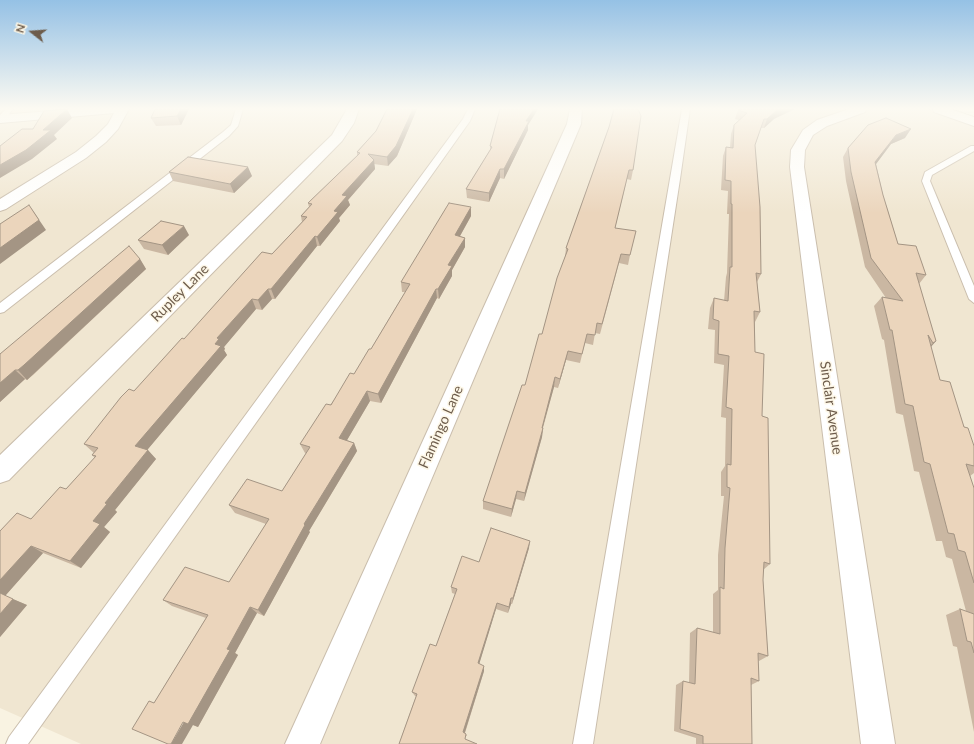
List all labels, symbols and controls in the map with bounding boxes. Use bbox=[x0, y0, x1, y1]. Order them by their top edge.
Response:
north arrow bbox=[12, 12, 52, 52]
text: N bbox=[13, 22, 28, 34]
street label: Rupley Lane bbox=[148, 261, 212, 325]
street label: Sinclair Avenue bbox=[816, 360, 846, 456]
street label: Flamingo Lane bbox=[415, 383, 467, 471]

